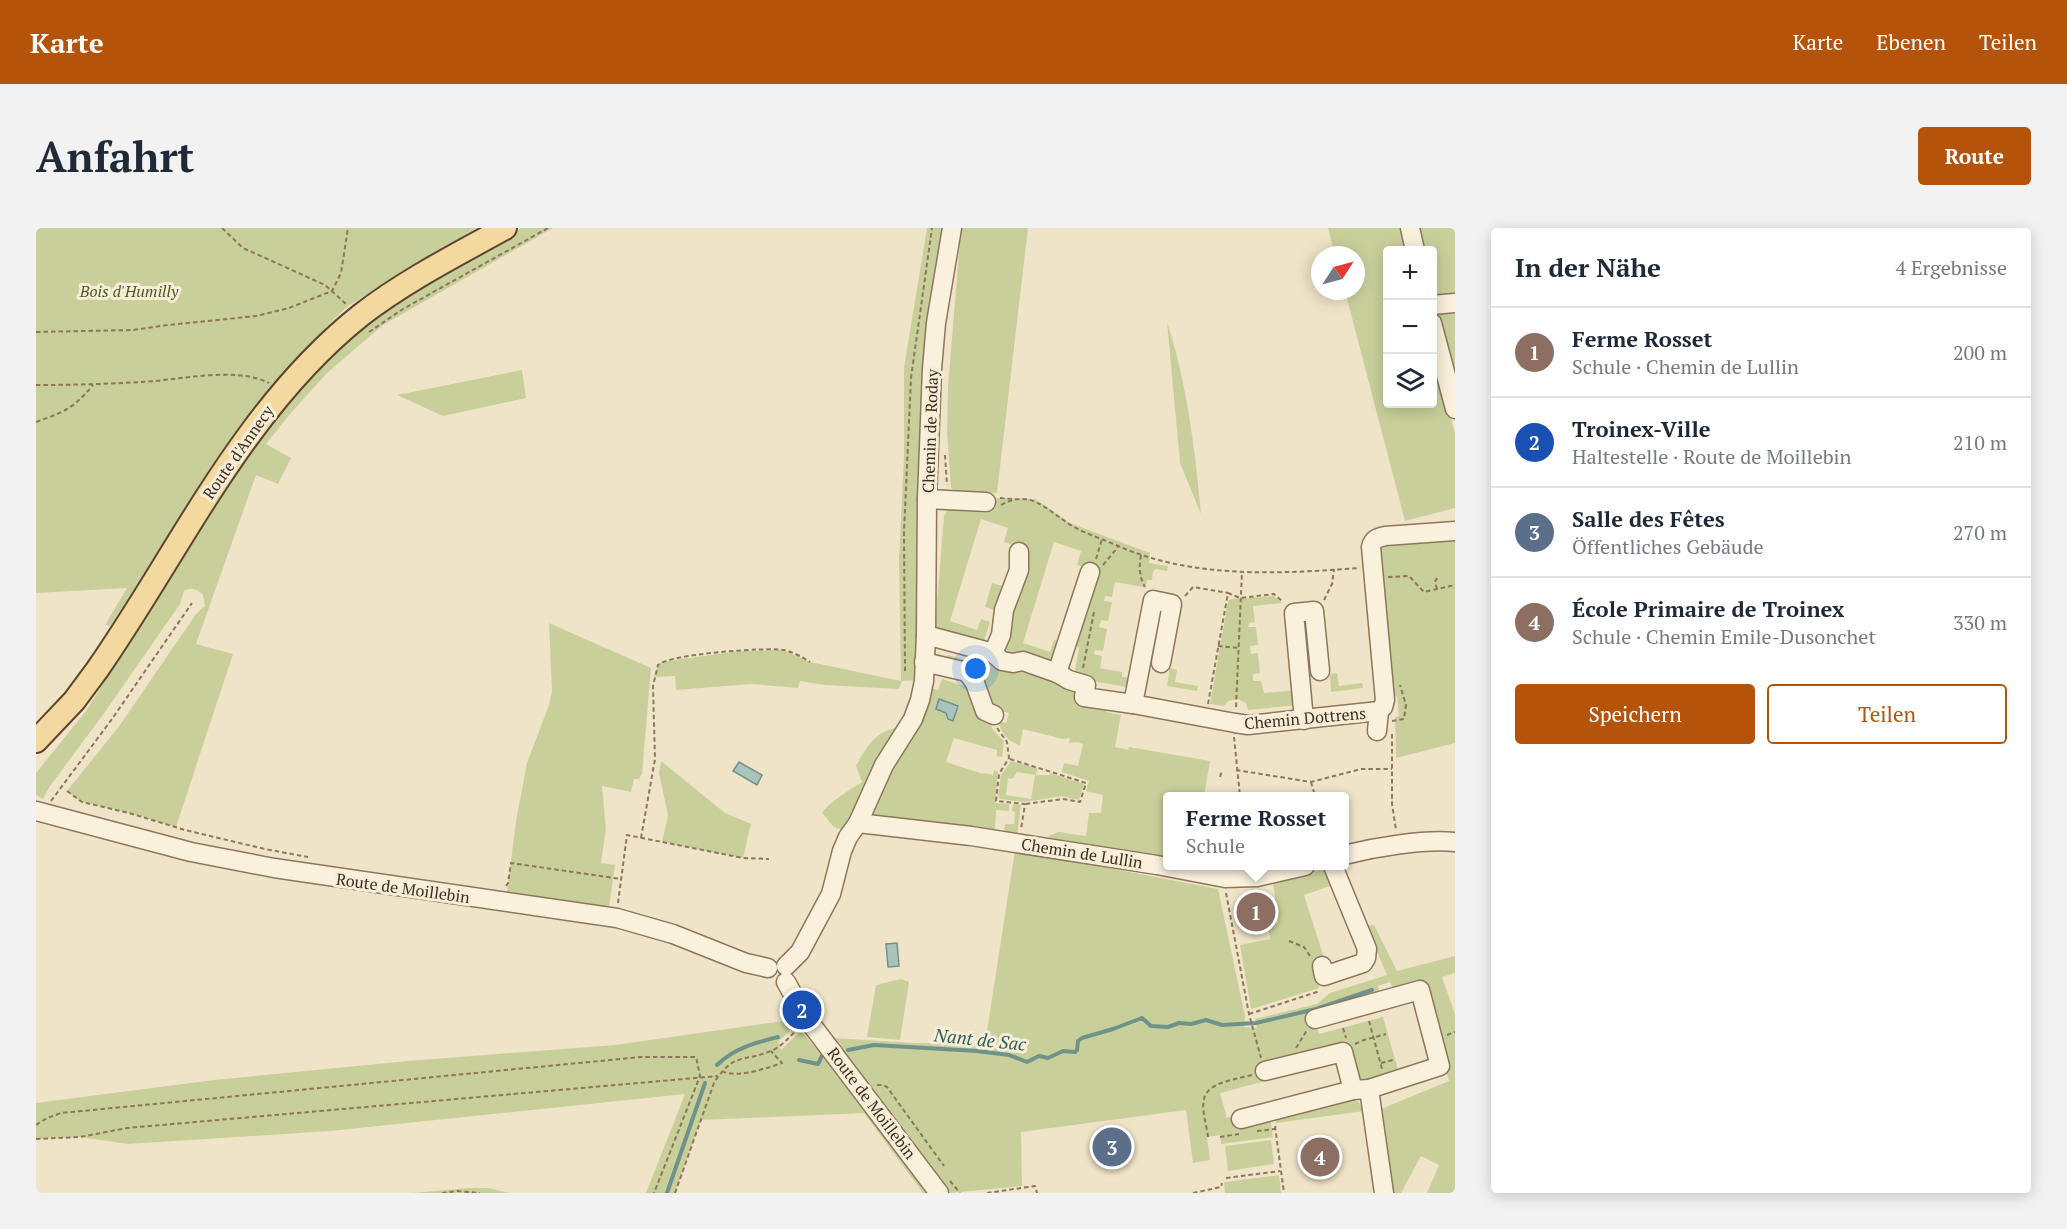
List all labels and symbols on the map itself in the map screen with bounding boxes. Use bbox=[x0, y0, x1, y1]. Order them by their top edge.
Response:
north arrow bbox=[1311, 246, 1365, 300]
park label: Bois d'Humilly bbox=[79, 280, 179, 302]
street label: Chemin de Roday bbox=[917, 368, 943, 494]
street label: Route d'Annecy bbox=[198, 400, 279, 503]
your location bbox=[961, 654, 990, 683]
street label: Chemin Dottrens bbox=[1243, 702, 1367, 734]
street label: Chemin de Lullin bbox=[1020, 833, 1145, 874]
street label: Route de Moillebin bbox=[335, 868, 472, 908]
pin: 1 bbox=[1236, 890, 1276, 934]
pin: 2 bbox=[782, 988, 822, 1032]
water label: Nant de Sac bbox=[932, 1022, 1027, 1056]
street label: Route de Moillebin bbox=[823, 1043, 922, 1164]
pin: 3 bbox=[1092, 1124, 1132, 1170]
pin: 4 bbox=[1300, 1134, 1340, 1180]

